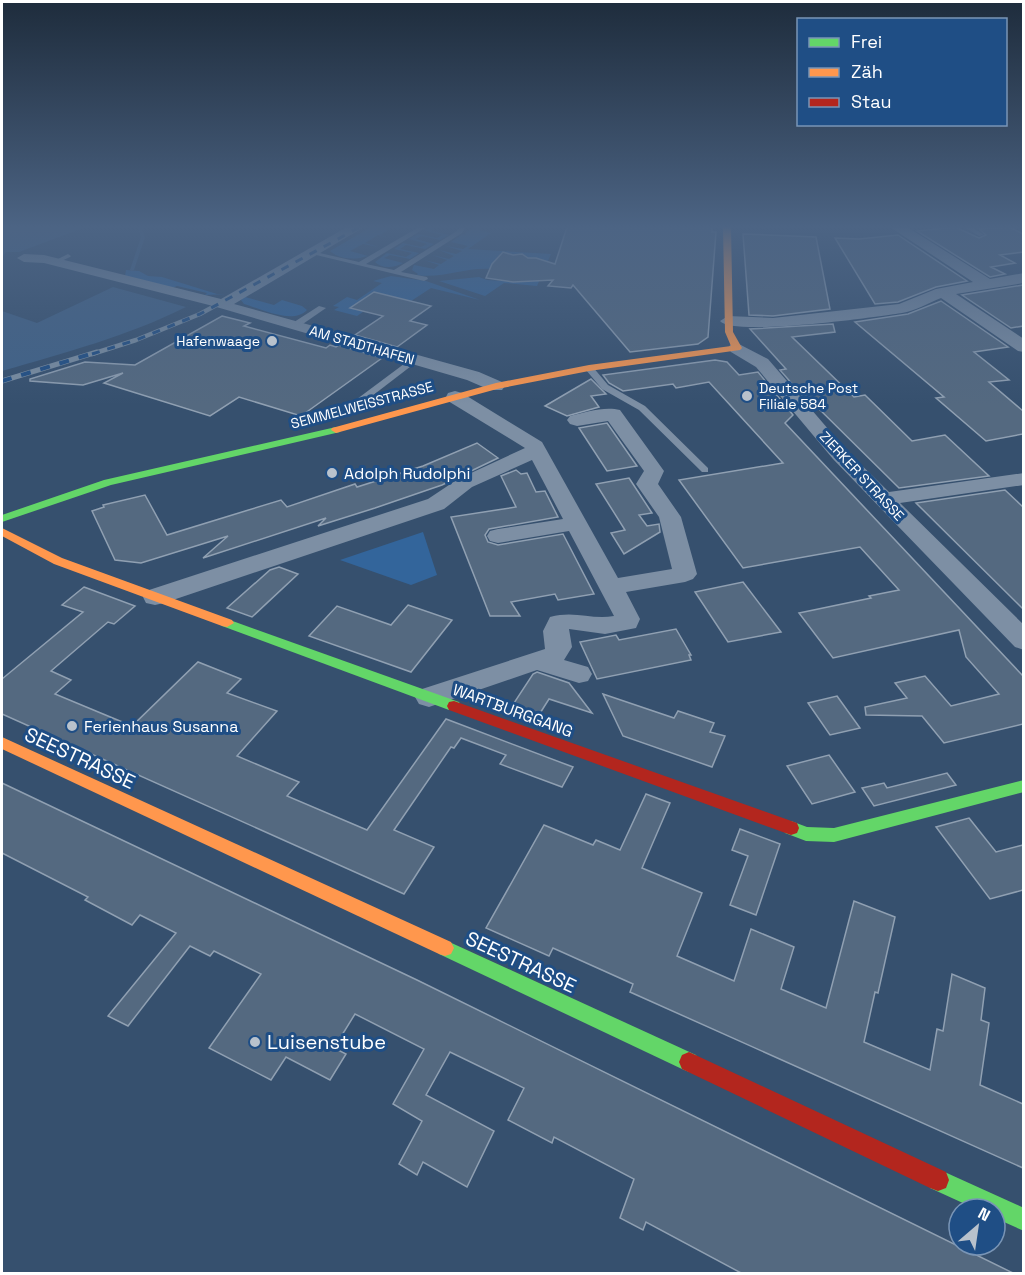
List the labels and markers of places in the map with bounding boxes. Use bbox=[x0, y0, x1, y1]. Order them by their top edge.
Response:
place label: Hafenwaage bbox=[176, 332, 260, 350]
marker: Hafenwaage bbox=[265, 334, 279, 348]
place label: Deutsche Post Filiale 584 bbox=[759, 379, 858, 413]
marker: Deutsche Post Filiale 584 bbox=[740, 389, 754, 403]
place label: Adolph Rudolphi bbox=[344, 463, 470, 484]
marker: Adolph Rudolphi bbox=[325, 466, 339, 480]
place label: Ferienhaus Susanna bbox=[84, 716, 238, 737]
marker: Ferienhaus Susanna bbox=[65, 719, 79, 733]
place label: Luisenstube bbox=[267, 1029, 386, 1055]
marker: Luisenstube bbox=[248, 1035, 262, 1049]

